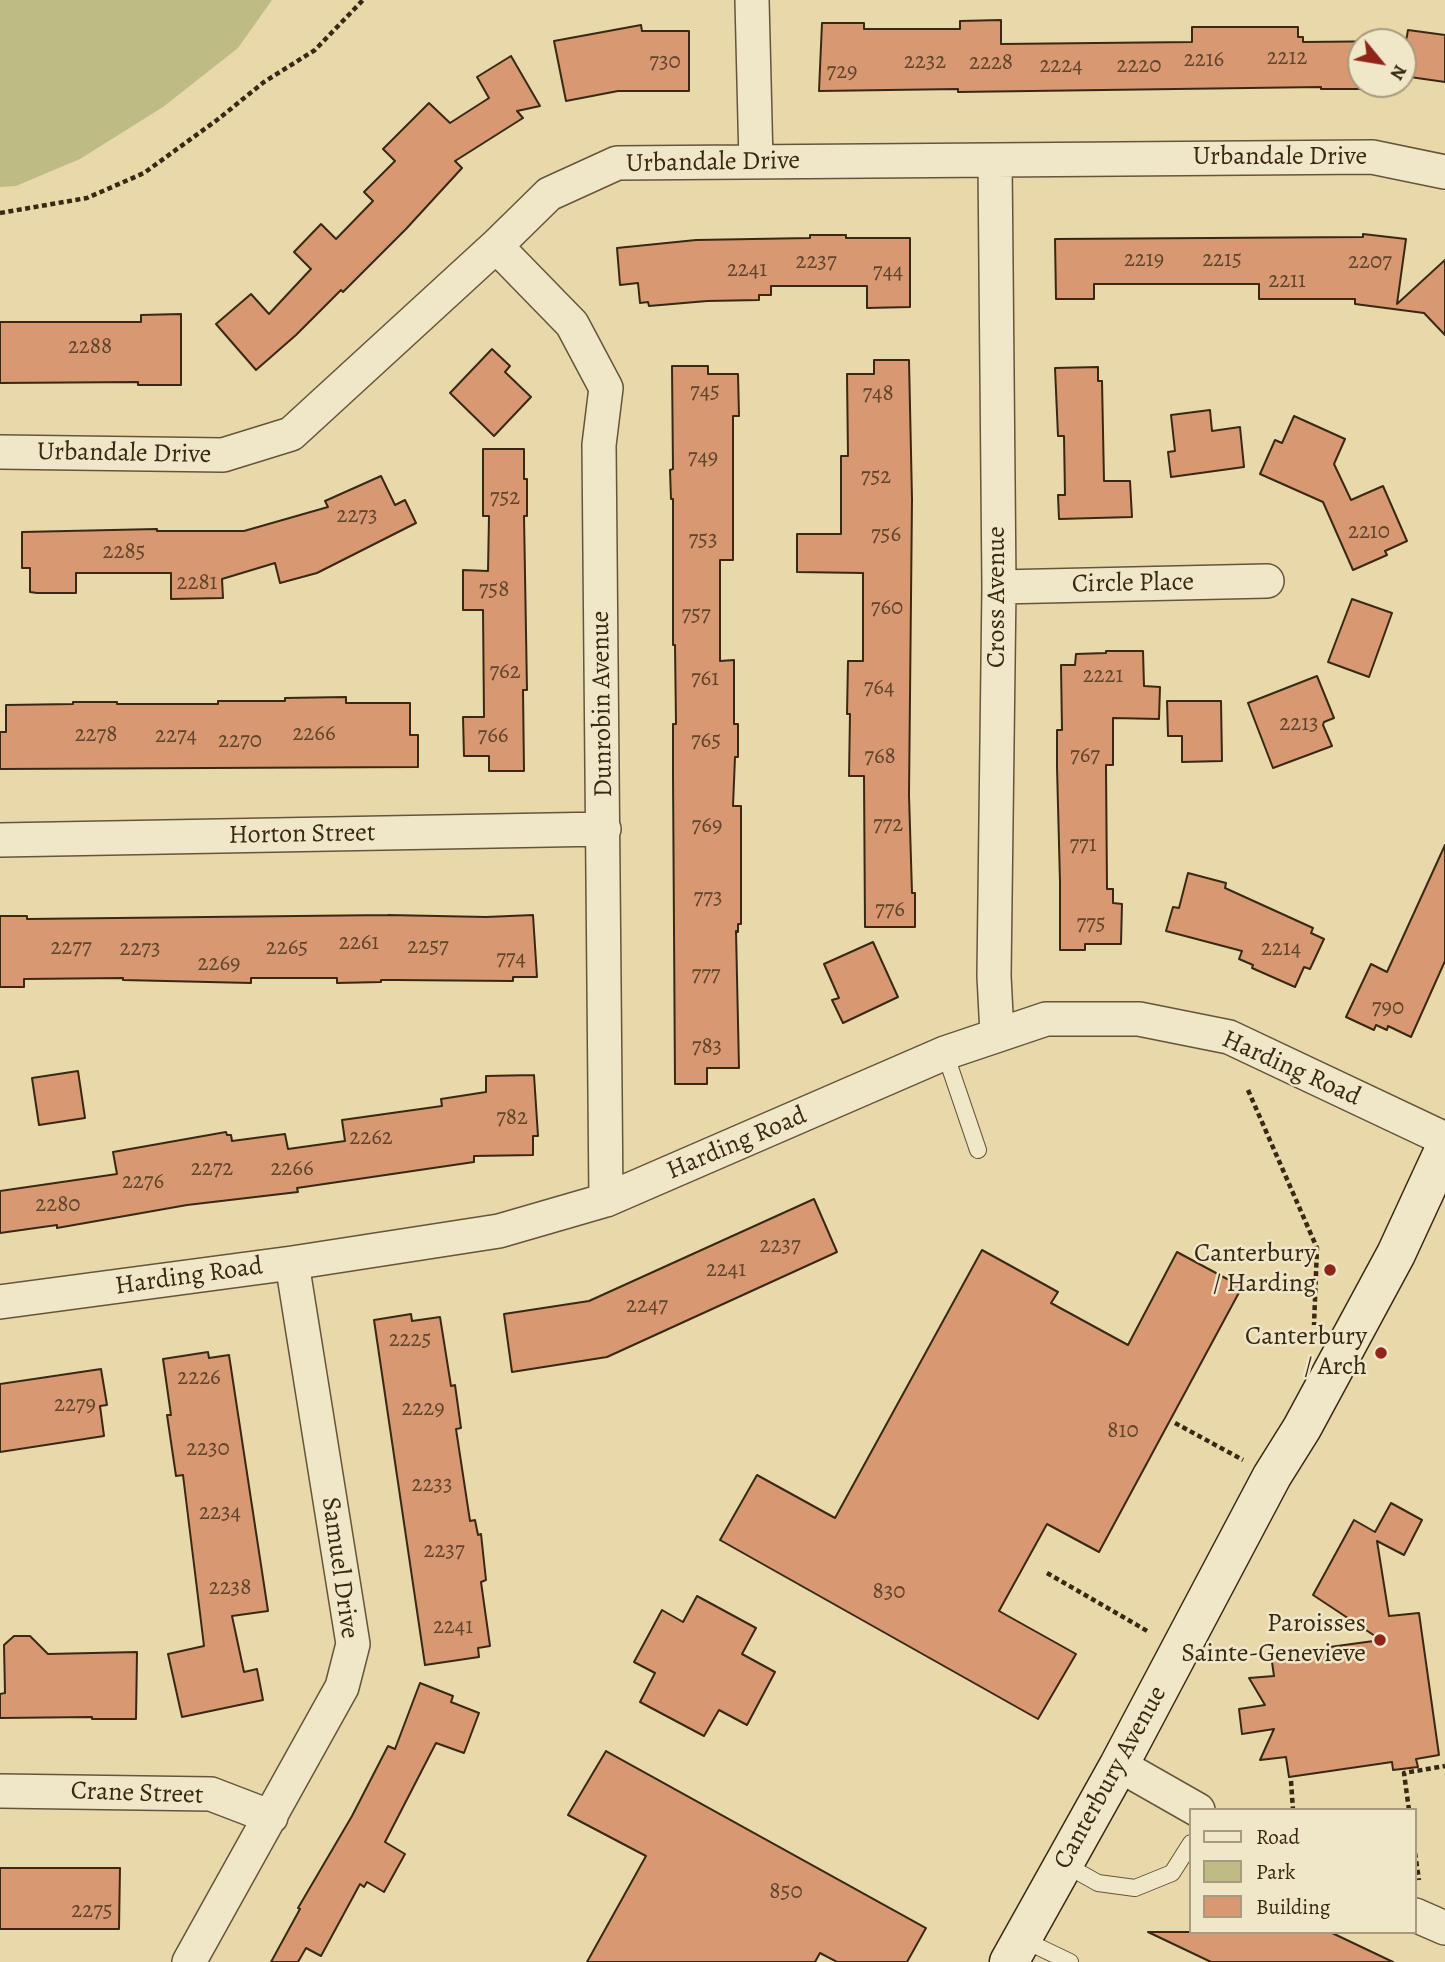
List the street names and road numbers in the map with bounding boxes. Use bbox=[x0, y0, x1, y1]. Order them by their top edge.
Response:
street label: Urbandale Drive bbox=[1193, 142, 1367, 174]
street label: Urbandale Drive bbox=[626, 146, 800, 180]
street label: Urbandale Drive bbox=[37, 437, 211, 471]
street label: Cross Avenue bbox=[982, 526, 1014, 668]
street label: Circle Place bbox=[1072, 567, 1194, 601]
street label: Dunrobin Avenue bbox=[586, 610, 620, 798]
street label: Horton Street bbox=[228, 818, 376, 852]
street label: Harding Road bbox=[1217, 1024, 1365, 1114]
street label: Harding Road bbox=[662, 1101, 812, 1187]
street label: Harding Road bbox=[113, 1251, 265, 1303]
street label: Samuel Drive bbox=[314, 1495, 364, 1641]
street label: Canterbury Avenue bbox=[1048, 1681, 1174, 1875]
street label: Crane Street bbox=[70, 1776, 204, 1812]

